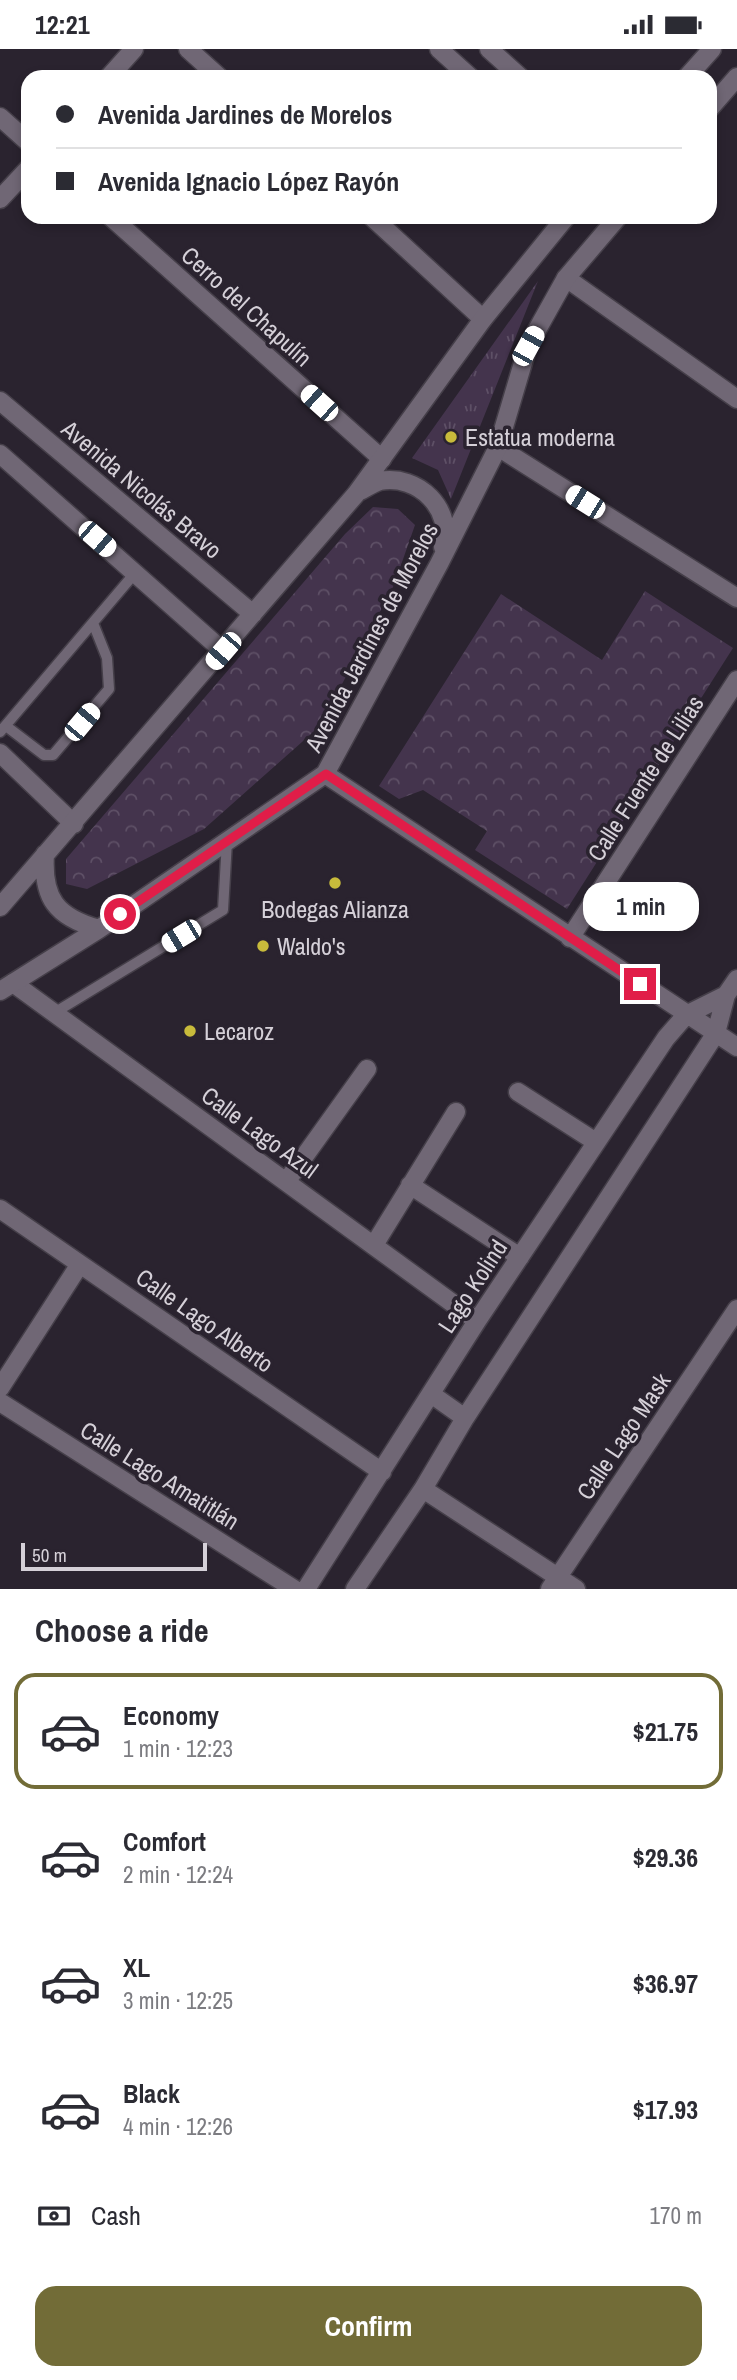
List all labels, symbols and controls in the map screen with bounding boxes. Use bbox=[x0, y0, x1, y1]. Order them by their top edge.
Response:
text: 12:21 bbox=[35, 7, 90, 42]
text: Avenida Jardines de Morelos bbox=[98, 97, 392, 132]
text: Avenida Ignacio López Rayón bbox=[98, 164, 399, 199]
street label: Cerro del Chapulín bbox=[175, 239, 319, 373]
car bbox=[509, 323, 548, 369]
car bbox=[297, 381, 342, 425]
street label: Avenida Nicolás Bravo bbox=[54, 412, 229, 565]
place label: Estatua moderna bbox=[465, 421, 615, 453]
marker: Estatua moderna bbox=[443, 429, 459, 445]
car bbox=[562, 482, 609, 522]
car bbox=[75, 517, 120, 561]
street label: Avenida Jardines de Morelos bbox=[296, 517, 445, 758]
car bbox=[202, 628, 245, 674]
street label: Calle Fuente de Lilias bbox=[579, 689, 711, 867]
car bbox=[61, 699, 104, 745]
marker: Bodegas Alianza bbox=[327, 875, 343, 891]
callout: 1 min bbox=[582, 883, 698, 932]
text: 1 min bbox=[616, 891, 666, 922]
place label: Bodegas Alianza bbox=[261, 893, 409, 925]
route start bbox=[104, 898, 136, 930]
car bbox=[158, 916, 205, 956]
place label: Waldo's bbox=[277, 930, 346, 962]
marker: Waldo's bbox=[255, 938, 271, 954]
route end bbox=[624, 968, 656, 1000]
place label: Lecaroz bbox=[204, 1015, 274, 1047]
marker: Lecaroz bbox=[182, 1023, 198, 1039]
street label: Calle Lago Azul bbox=[195, 1079, 325, 1185]
street label: Lago Kolind bbox=[430, 1233, 514, 1339]
street label: Calle Lago Alberto bbox=[130, 1261, 280, 1379]
street label: Calle Lago Mask bbox=[569, 1366, 677, 1506]
street label: Calle Lago Amatitlán bbox=[75, 1413, 245, 1537]
scale bar bbox=[21, 1540, 206, 1572]
text: 50 m bbox=[32, 1542, 67, 1568]
text: Choose a ride bbox=[35, 1609, 209, 1652]
text: Economy bbox=[123, 1698, 219, 1733]
icon: car bbox=[39, 1700, 102, 1763]
text: $21.75 bbox=[633, 1714, 698, 1749]
text: 1 min · 12:23 bbox=[123, 1733, 233, 1764]
text: Comfort bbox=[123, 1824, 206, 1859]
icon: car bbox=[39, 1826, 102, 1889]
text: $29.36 bbox=[633, 1840, 698, 1875]
text: 2 min · 12:24 bbox=[123, 1859, 233, 1890]
text: XL bbox=[123, 1950, 150, 1985]
icon: car bbox=[39, 1952, 102, 2015]
text: $36.97 bbox=[633, 1966, 698, 2001]
text: 3 min · 12:25 bbox=[123, 1985, 233, 2016]
text: Black bbox=[123, 2076, 180, 2111]
icon: car bbox=[39, 2078, 102, 2141]
text: $17.93 bbox=[633, 2092, 698, 2127]
text: 4 min · 12:26 bbox=[123, 2111, 233, 2142]
icon: cash bbox=[35, 2197, 73, 2235]
text: Cash bbox=[91, 2198, 141, 2233]
text: 170 m bbox=[650, 2200, 702, 2231]
button: Confirm bbox=[35, 2286, 702, 2366]

